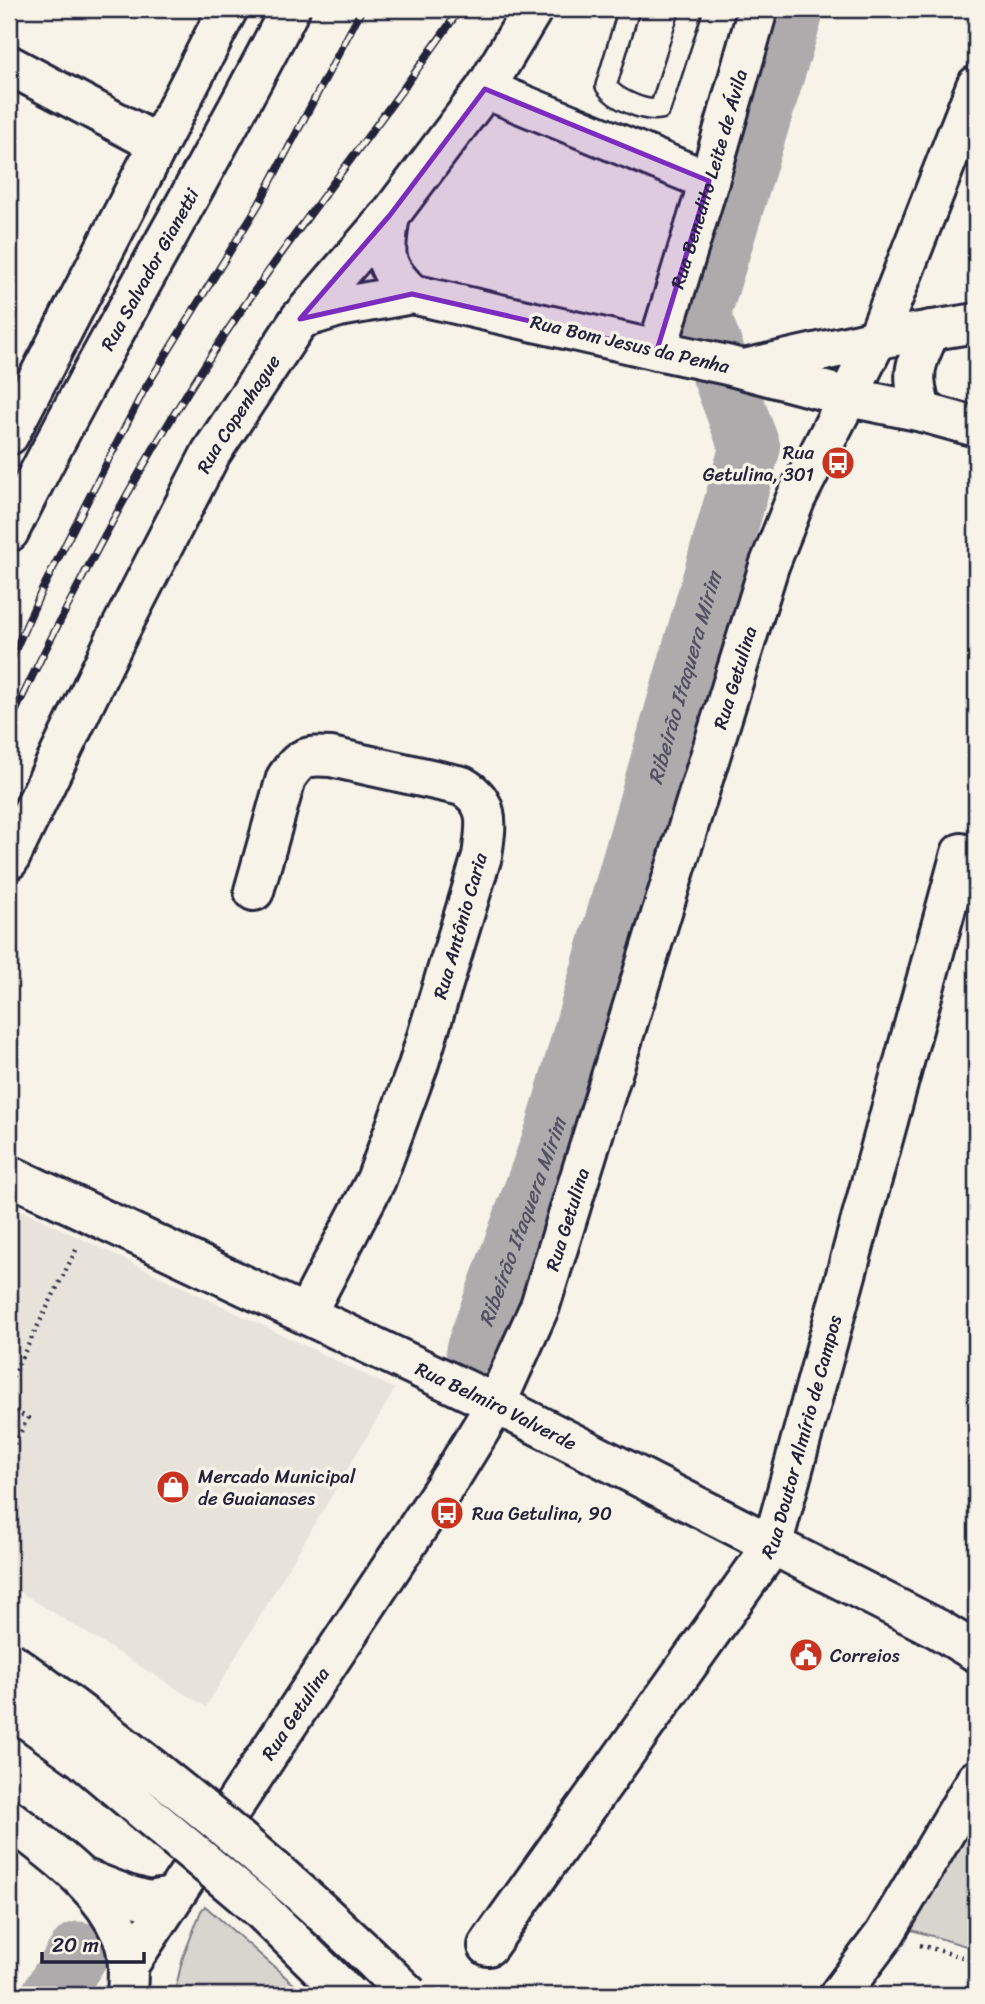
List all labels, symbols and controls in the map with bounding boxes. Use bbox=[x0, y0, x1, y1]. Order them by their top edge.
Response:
street label: Rua Benedito Leite de Ávila bbox=[660, 65, 757, 293]
street label: Rua Salvador Gianetti bbox=[91, 181, 208, 357]
street label: Rua Bom Jesus da Penha bbox=[527, 305, 733, 383]
street label: Rua Copenhague bbox=[187, 347, 289, 479]
place label: Rua Getulina, 301 bbox=[703, 436, 814, 491]
bus stop icon: Rua Getulina, 301 bbox=[819, 444, 857, 482]
water label: Ribeirão Itaquera Mirim bbox=[636, 565, 733, 789]
street label: Rua Getulina bbox=[703, 622, 766, 733]
street label: Rua Antônio Caria bbox=[423, 848, 497, 1003]
water label: Ribeirão Itaquera Mirim bbox=[467, 1112, 578, 1332]
street label: Rua Getulina bbox=[535, 1163, 598, 1275]
street label: Rua Doutor Almírio de Campos bbox=[752, 1311, 851, 1565]
street label: Rua Belmiro Valverde bbox=[410, 1352, 583, 1459]
place label: Mercado Municipal de Guaianases bbox=[198, 1460, 356, 1515]
shop icon: Mercado Municipal de Guaianases bbox=[154, 1468, 192, 1506]
bus stop icon: Rua Getulina, 90 bbox=[428, 1494, 466, 1532]
place label: Rua Getulina, 90 bbox=[472, 1497, 612, 1530]
public building icon: Correios bbox=[787, 1636, 825, 1674]
place label: Correios bbox=[830, 1639, 900, 1672]
street label: Rua Getulina bbox=[252, 1659, 338, 1767]
scale bar bbox=[42, 1920, 144, 1964]
text: 20 m bbox=[52, 1926, 99, 1964]

